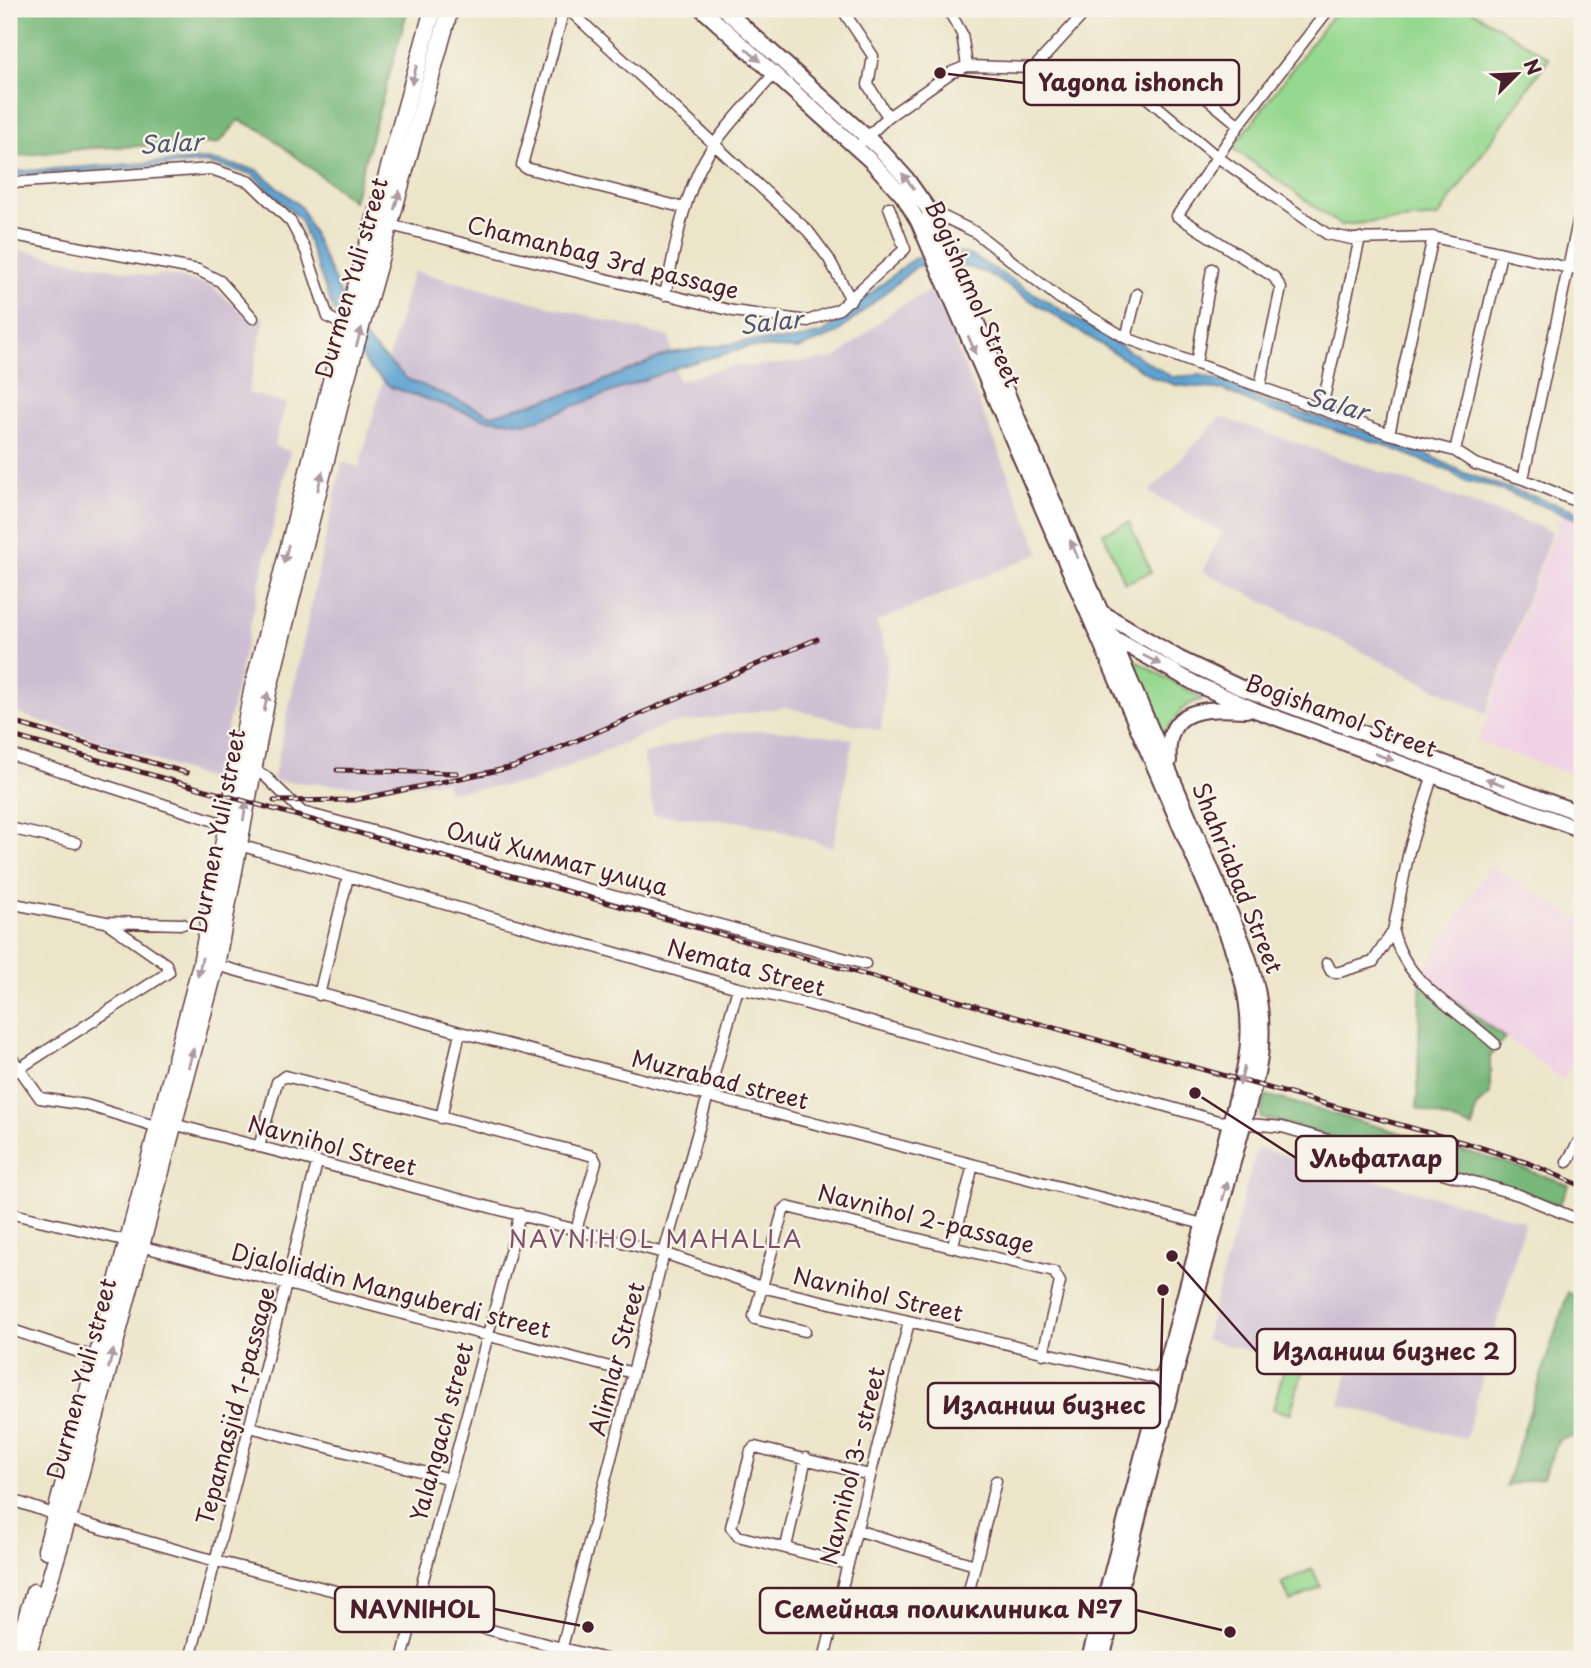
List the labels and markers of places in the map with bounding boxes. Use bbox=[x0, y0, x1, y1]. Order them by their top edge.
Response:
callout: Yagona ishonch bbox=[1024, 60, 1239, 105]
callout: Ульфатлар bbox=[1296, 1136, 1457, 1181]
callout: Изланиш бизнес 2 bbox=[1257, 1329, 1515, 1374]
callout: Изланиш бизнес bbox=[928, 1383, 1160, 1428]
callout: NAVNIHOL bbox=[335, 1587, 494, 1632]
callout: Cемейная поликлиника №7 bbox=[760, 1588, 1136, 1633]

